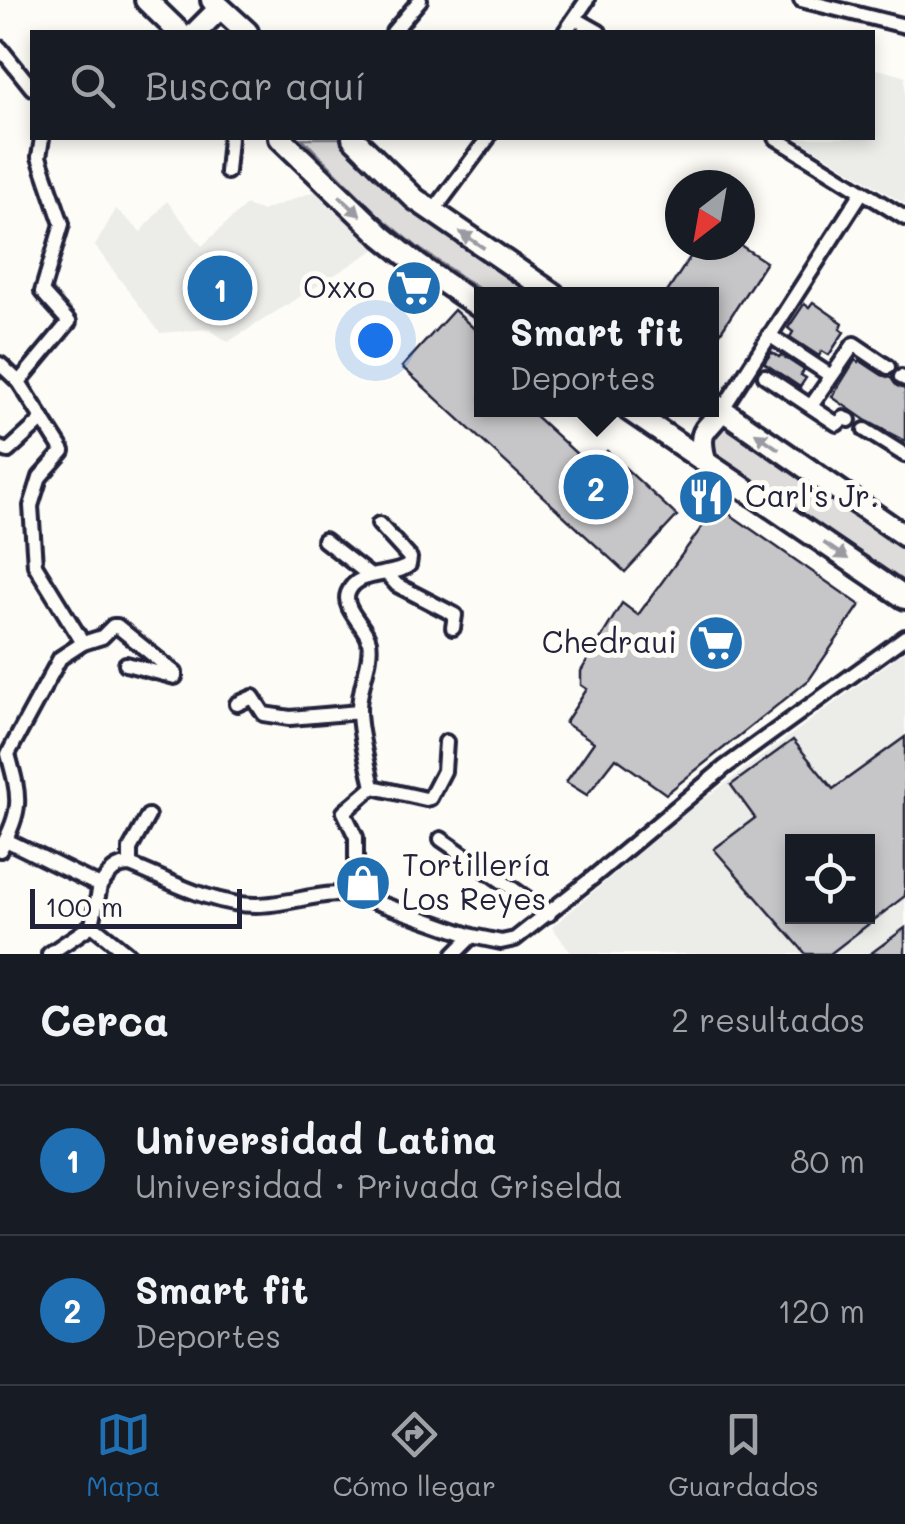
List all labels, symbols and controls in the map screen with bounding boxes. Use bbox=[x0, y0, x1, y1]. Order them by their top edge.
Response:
search box bbox=[30, 30, 875, 140]
icon: search bbox=[65, 58, 120, 113]
text: Buscar aquí bbox=[145, 60, 366, 110]
north arrow bbox=[665, 170, 755, 260]
one-way arrow bbox=[337, 194, 361, 217]
one-way arrow bbox=[458, 231, 485, 250]
pin: 1 bbox=[188, 250, 252, 326]
supermarket icon: Oxxo bbox=[384, 258, 444, 318]
place label: Oxxo bbox=[303, 266, 375, 306]
popup bbox=[474, 287, 719, 417]
text: Smart fit bbox=[510, 306, 683, 356]
your location bbox=[350, 315, 401, 366]
text: Deportes bbox=[510, 356, 656, 398]
one-way arrow bbox=[754, 432, 780, 451]
pin: 2 bbox=[564, 450, 628, 524]
restaurant icon: Carl's Jr. bbox=[676, 467, 736, 527]
place label: Carl's Jr. bbox=[745, 475, 879, 515]
one-way arrow bbox=[823, 541, 849, 560]
supermarket icon: Chedraui bbox=[686, 613, 746, 673]
place label: Chedraui bbox=[542, 621, 677, 661]
map controls bbox=[785, 834, 875, 924]
button: locate bbox=[785, 834, 875, 924]
place label: Tortillería Los Reyes bbox=[402, 844, 551, 918]
shop icon: Tortillería Los Reyes bbox=[333, 853, 393, 913]
scale bar bbox=[30, 884, 242, 928]
text: 100 m bbox=[45, 888, 123, 924]
text: Cerca bbox=[40, 992, 169, 1047]
text: 2 resultados bbox=[671, 998, 865, 1040]
text: Universidad Latina bbox=[135, 1114, 497, 1164]
text: 1 bbox=[65, 1139, 80, 1181]
text: 80 m bbox=[790, 1139, 865, 1181]
text: Universidad · Privada Griselda bbox=[135, 1164, 623, 1206]
text: Smart fit bbox=[135, 1264, 309, 1314]
text: 2 bbox=[64, 1289, 81, 1331]
text: 120 m bbox=[777, 1289, 865, 1331]
text: Deportes bbox=[135, 1314, 281, 1356]
tab: Mapa bbox=[86, 1407, 161, 1503]
tab: Cómo llegar bbox=[333, 1407, 496, 1503]
tab: Guardados bbox=[668, 1407, 819, 1503]

